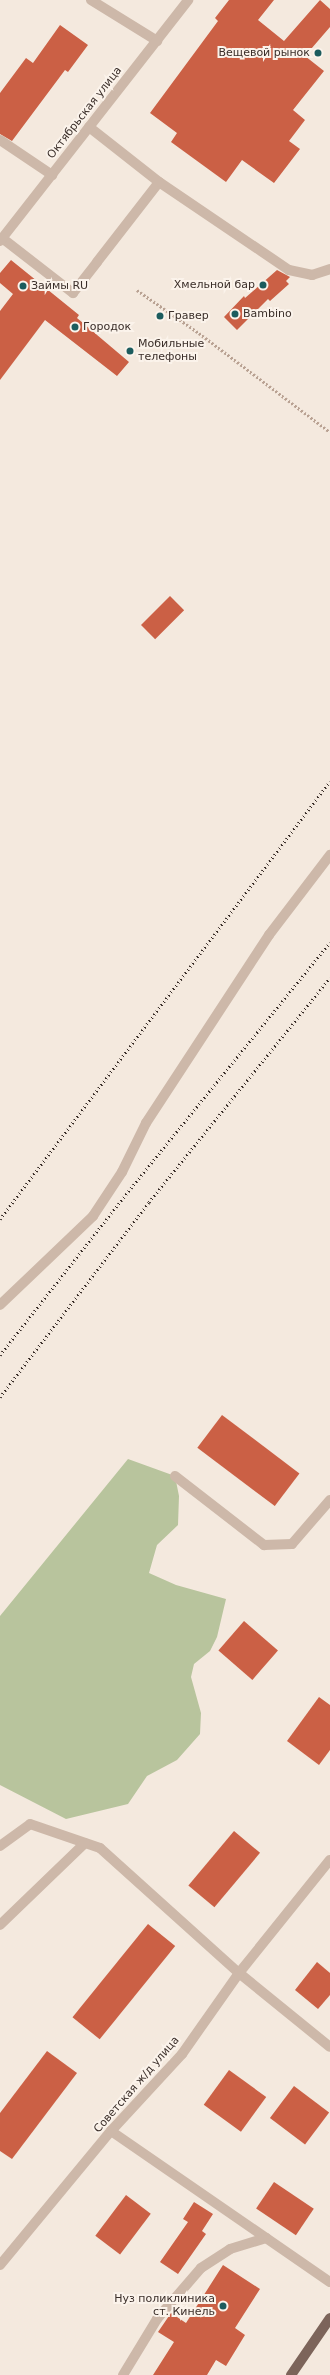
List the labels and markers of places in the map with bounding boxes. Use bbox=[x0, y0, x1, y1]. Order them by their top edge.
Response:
place label: Вещевой рынок bbox=[218, 46, 310, 60]
marker: Вещевой рынок bbox=[313, 48, 323, 58]
place label: Хмельной бар bbox=[174, 278, 255, 292]
place label: Займы RU bbox=[31, 279, 88, 293]
marker: Хмельной бар bbox=[258, 280, 268, 290]
marker: Займы RU bbox=[18, 281, 28, 291]
place label: Bambino bbox=[243, 307, 292, 321]
place label: Гравер bbox=[168, 309, 209, 323]
marker: Bambino bbox=[230, 309, 240, 319]
marker: Гравер bbox=[155, 311, 165, 321]
place label: Городок bbox=[83, 320, 131, 334]
marker: Городок bbox=[70, 322, 80, 332]
place label: Мобильные телефоны bbox=[138, 338, 204, 364]
marker: Мобильные телефоны bbox=[125, 346, 135, 356]
place label: Нуз поликлиника ст. Кинель bbox=[114, 2293, 215, 2319]
marker: Нуз поликлиника ст. Кинель bbox=[218, 2301, 228, 2311]

